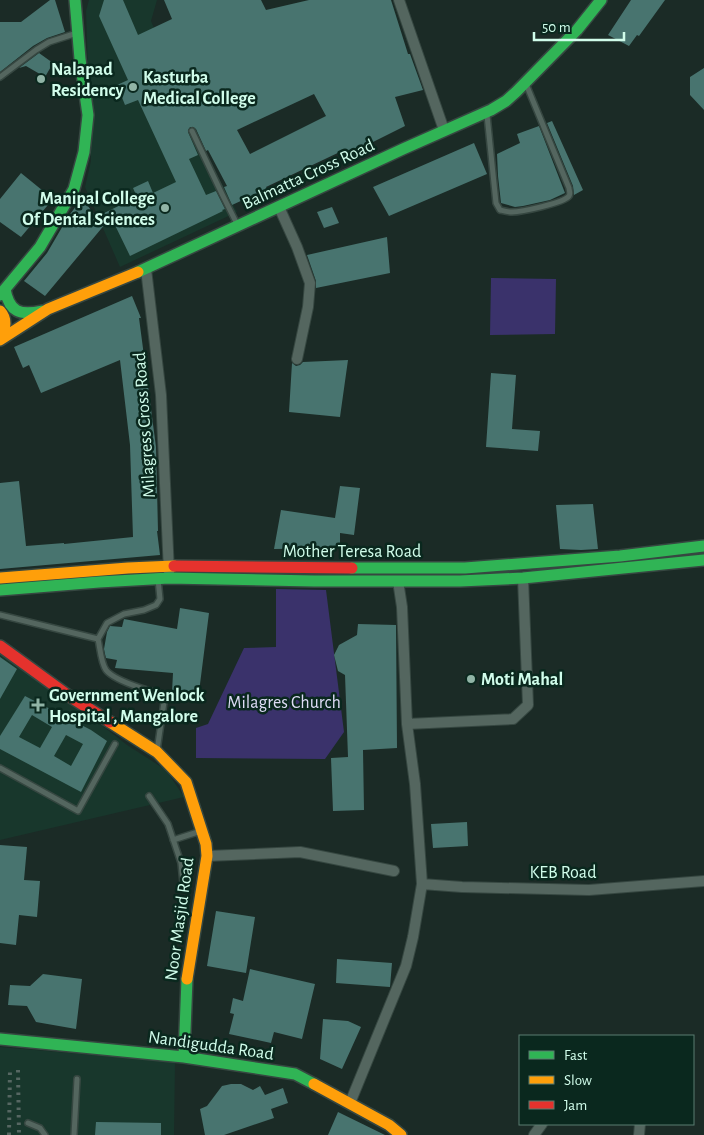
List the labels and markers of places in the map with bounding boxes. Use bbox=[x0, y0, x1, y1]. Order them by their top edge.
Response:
place label: Nalapad Residency bbox=[51, 61, 125, 100]
place label: Kasturba Medical College bbox=[143, 69, 256, 108]
marker: Nalapad Residency bbox=[35, 73, 47, 85]
marker: Kasturba Medical College bbox=[127, 81, 139, 93]
place label: Manipal College Of Dental Sciences bbox=[22, 190, 155, 229]
marker: Manipal College Of Dental Sciences bbox=[159, 202, 171, 214]
place label: Moti Mahal bbox=[481, 671, 563, 689]
marker: Moti Mahal bbox=[465, 673, 477, 685]
place label: Government Wenlock Hospital , Mangalore bbox=[49, 687, 204, 726]
marker: Government Wenlock Hospital , Mangalore bbox=[31, 698, 45, 712]

